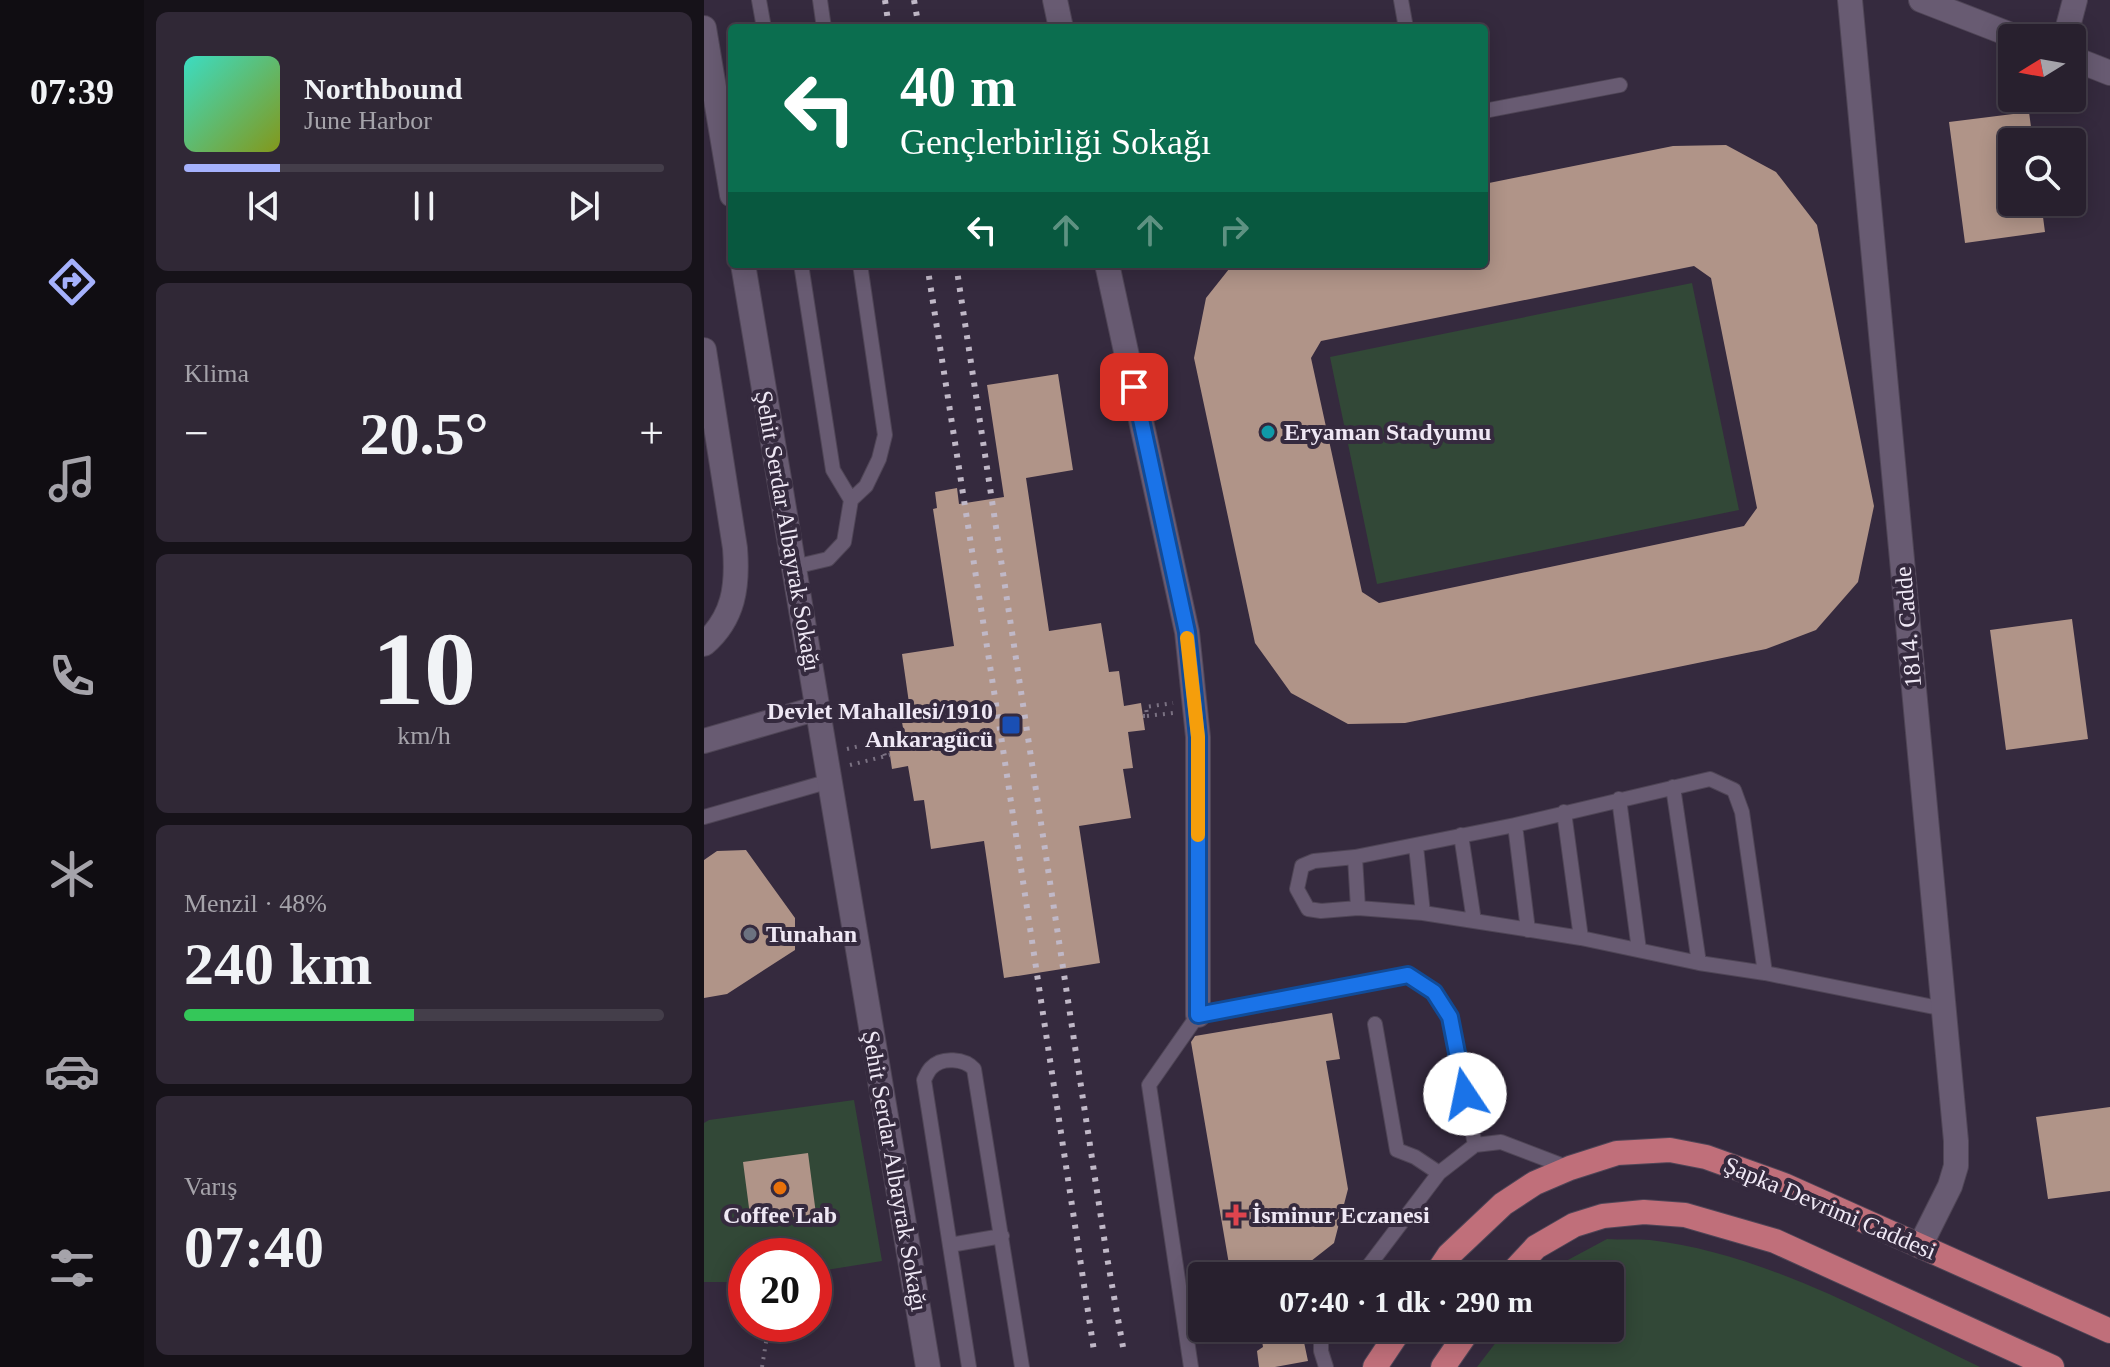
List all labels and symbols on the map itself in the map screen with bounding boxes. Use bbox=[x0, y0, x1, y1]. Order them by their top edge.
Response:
north arrow bbox=[1998, 24, 2086, 112]
pin bbox=[1100, 353, 1168, 421]
street label: Şehit Serdar Albayrak Sokağı bbox=[750, 389, 826, 674]
place label: Eryaman Stadyumu bbox=[1284, 419, 1491, 445]
marker: Eryaman Stadyumu bbox=[1259, 423, 1277, 441]
street label: 1814. Cadde bbox=[1890, 565, 1926, 689]
place label: Devlet Mahallesi/1910 Ankaragücü bbox=[767, 698, 993, 752]
marker: Devlet Mahallesi/1910 Ankaragücü bbox=[1000, 714, 1022, 736]
place label: Tunahan bbox=[766, 921, 857, 947]
marker: Tunahan bbox=[741, 925, 759, 943]
street label: Şehit Serdar Albayrak Sokağı bbox=[857, 1029, 933, 1314]
position arrow bbox=[1423, 1052, 1507, 1136]
street label: Şapka Devrimi Caddesi bbox=[1720, 1151, 1940, 1265]
marker: Coffee Lab bbox=[771, 1179, 789, 1197]
place label: Coffee Lab bbox=[723, 1202, 837, 1228]
place label: İsminur Eczanesi bbox=[1252, 1202, 1430, 1228]
marker: İsminur Eczanesi bbox=[1227, 1206, 1245, 1224]
speed limit sign: 20 bbox=[728, 1238, 832, 1342]

